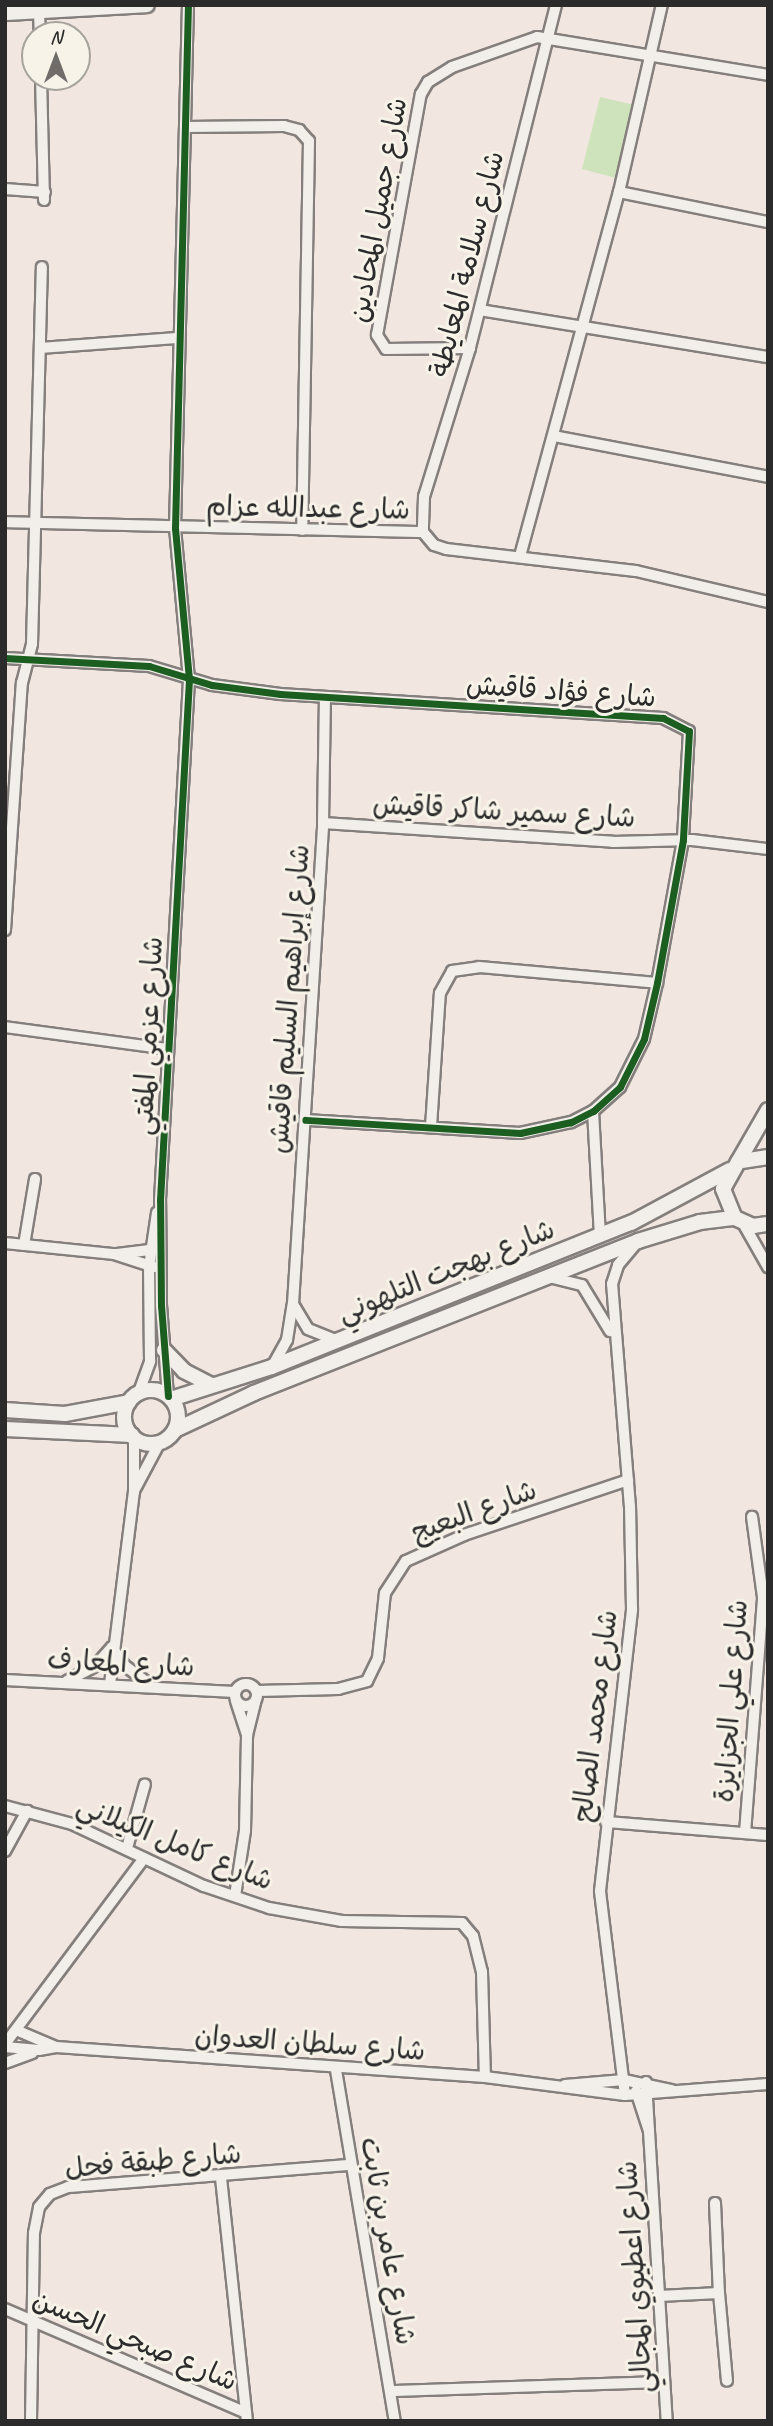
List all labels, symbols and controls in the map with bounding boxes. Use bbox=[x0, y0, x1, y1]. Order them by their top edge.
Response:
north arrow bbox=[21, 21, 91, 91]
text: N bbox=[50, 25, 62, 49]
street label: شارع جميل المحادين bbox=[342, 95, 414, 325]
street label: شارع سلامة المعايطة bbox=[423, 147, 511, 381]
street label: شارع عبدالله عزام bbox=[206, 489, 410, 527]
street label: شارع فؤاد قاقيش bbox=[465, 668, 657, 714]
street label: شارع سمير شاكر قاقيش bbox=[372, 787, 636, 835]
street label: شارع إبراهيم السليم قاقيش bbox=[261, 843, 317, 1155]
street label: شارع عزمي المفتي bbox=[126, 936, 170, 1136]
street label: شارع بهجت التلهوني bbox=[332, 1212, 560, 1330]
street label: شارع البعيج bbox=[407, 1473, 541, 1549]
street label: شارع علي الجزايزة bbox=[707, 1599, 755, 1803]
street label: شارع محمد الصالح bbox=[565, 1608, 625, 1824]
street label: شارع المعارف bbox=[46, 1642, 196, 1684]
street label: شارع كامل الكيلاني bbox=[72, 1788, 278, 1898]
street label: شارع سلطان العدوان bbox=[194, 2018, 426, 2068]
street label: شارع عامر بن ثابت bbox=[353, 2134, 423, 2348]
street label: شارع طبقة فحل bbox=[63, 2137, 243, 2185]
street label: شارع اعطيوي المجالي bbox=[610, 2160, 660, 2394]
street label: شارع صبحي الحسن bbox=[28, 2282, 242, 2398]

